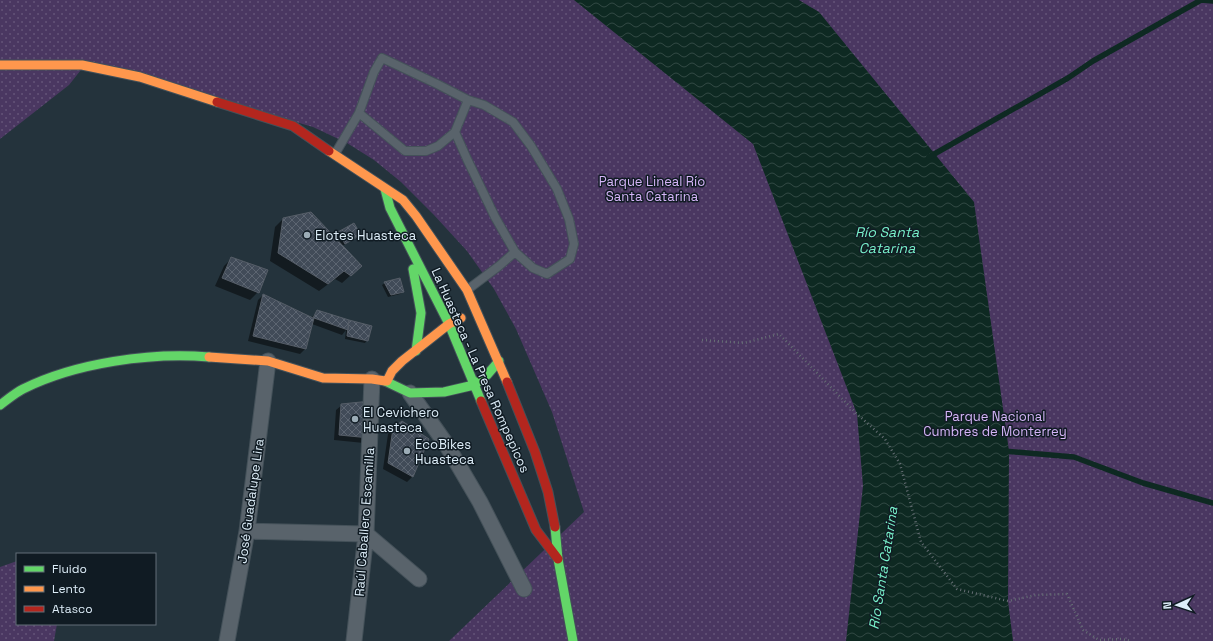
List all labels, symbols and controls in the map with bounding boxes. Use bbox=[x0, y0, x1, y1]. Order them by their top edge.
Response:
park label: Parque Lineal Río Santa Catarina bbox=[599, 173, 705, 205]
water label: Río Santa Catarina bbox=[855, 223, 920, 257]
place label: Elotes Huasteca bbox=[315, 227, 417, 244]
marker: Elotes Huasteca bbox=[302, 230, 312, 240]
street label: La Huasteca - La Presa Rompepicos bbox=[428, 265, 534, 475]
place label: El Cevichero Huasteca bbox=[363, 404, 439, 436]
park label: Parque Nacional Cumbres de Monterrey bbox=[923, 408, 1067, 440]
marker: El Cevichero Huasteca bbox=[350, 414, 360, 424]
place label: EcoBikes Huasteca bbox=[415, 436, 475, 468]
street label: José Guadalupe Lira bbox=[233, 437, 268, 565]
street label: Raúl Caballero Escamilla bbox=[351, 446, 378, 597]
marker: EcoBikes Huasteca bbox=[402, 446, 412, 456]
water label: Río Santa Catarina bbox=[864, 504, 902, 631]
legend bbox=[16, 553, 156, 625]
text: Fluido bbox=[52, 561, 87, 577]
text: Lento bbox=[52, 581, 86, 597]
north arrow bbox=[1157, 585, 1197, 625]
text: Atasco bbox=[52, 601, 93, 617]
text: N bbox=[1160, 601, 1174, 610]

